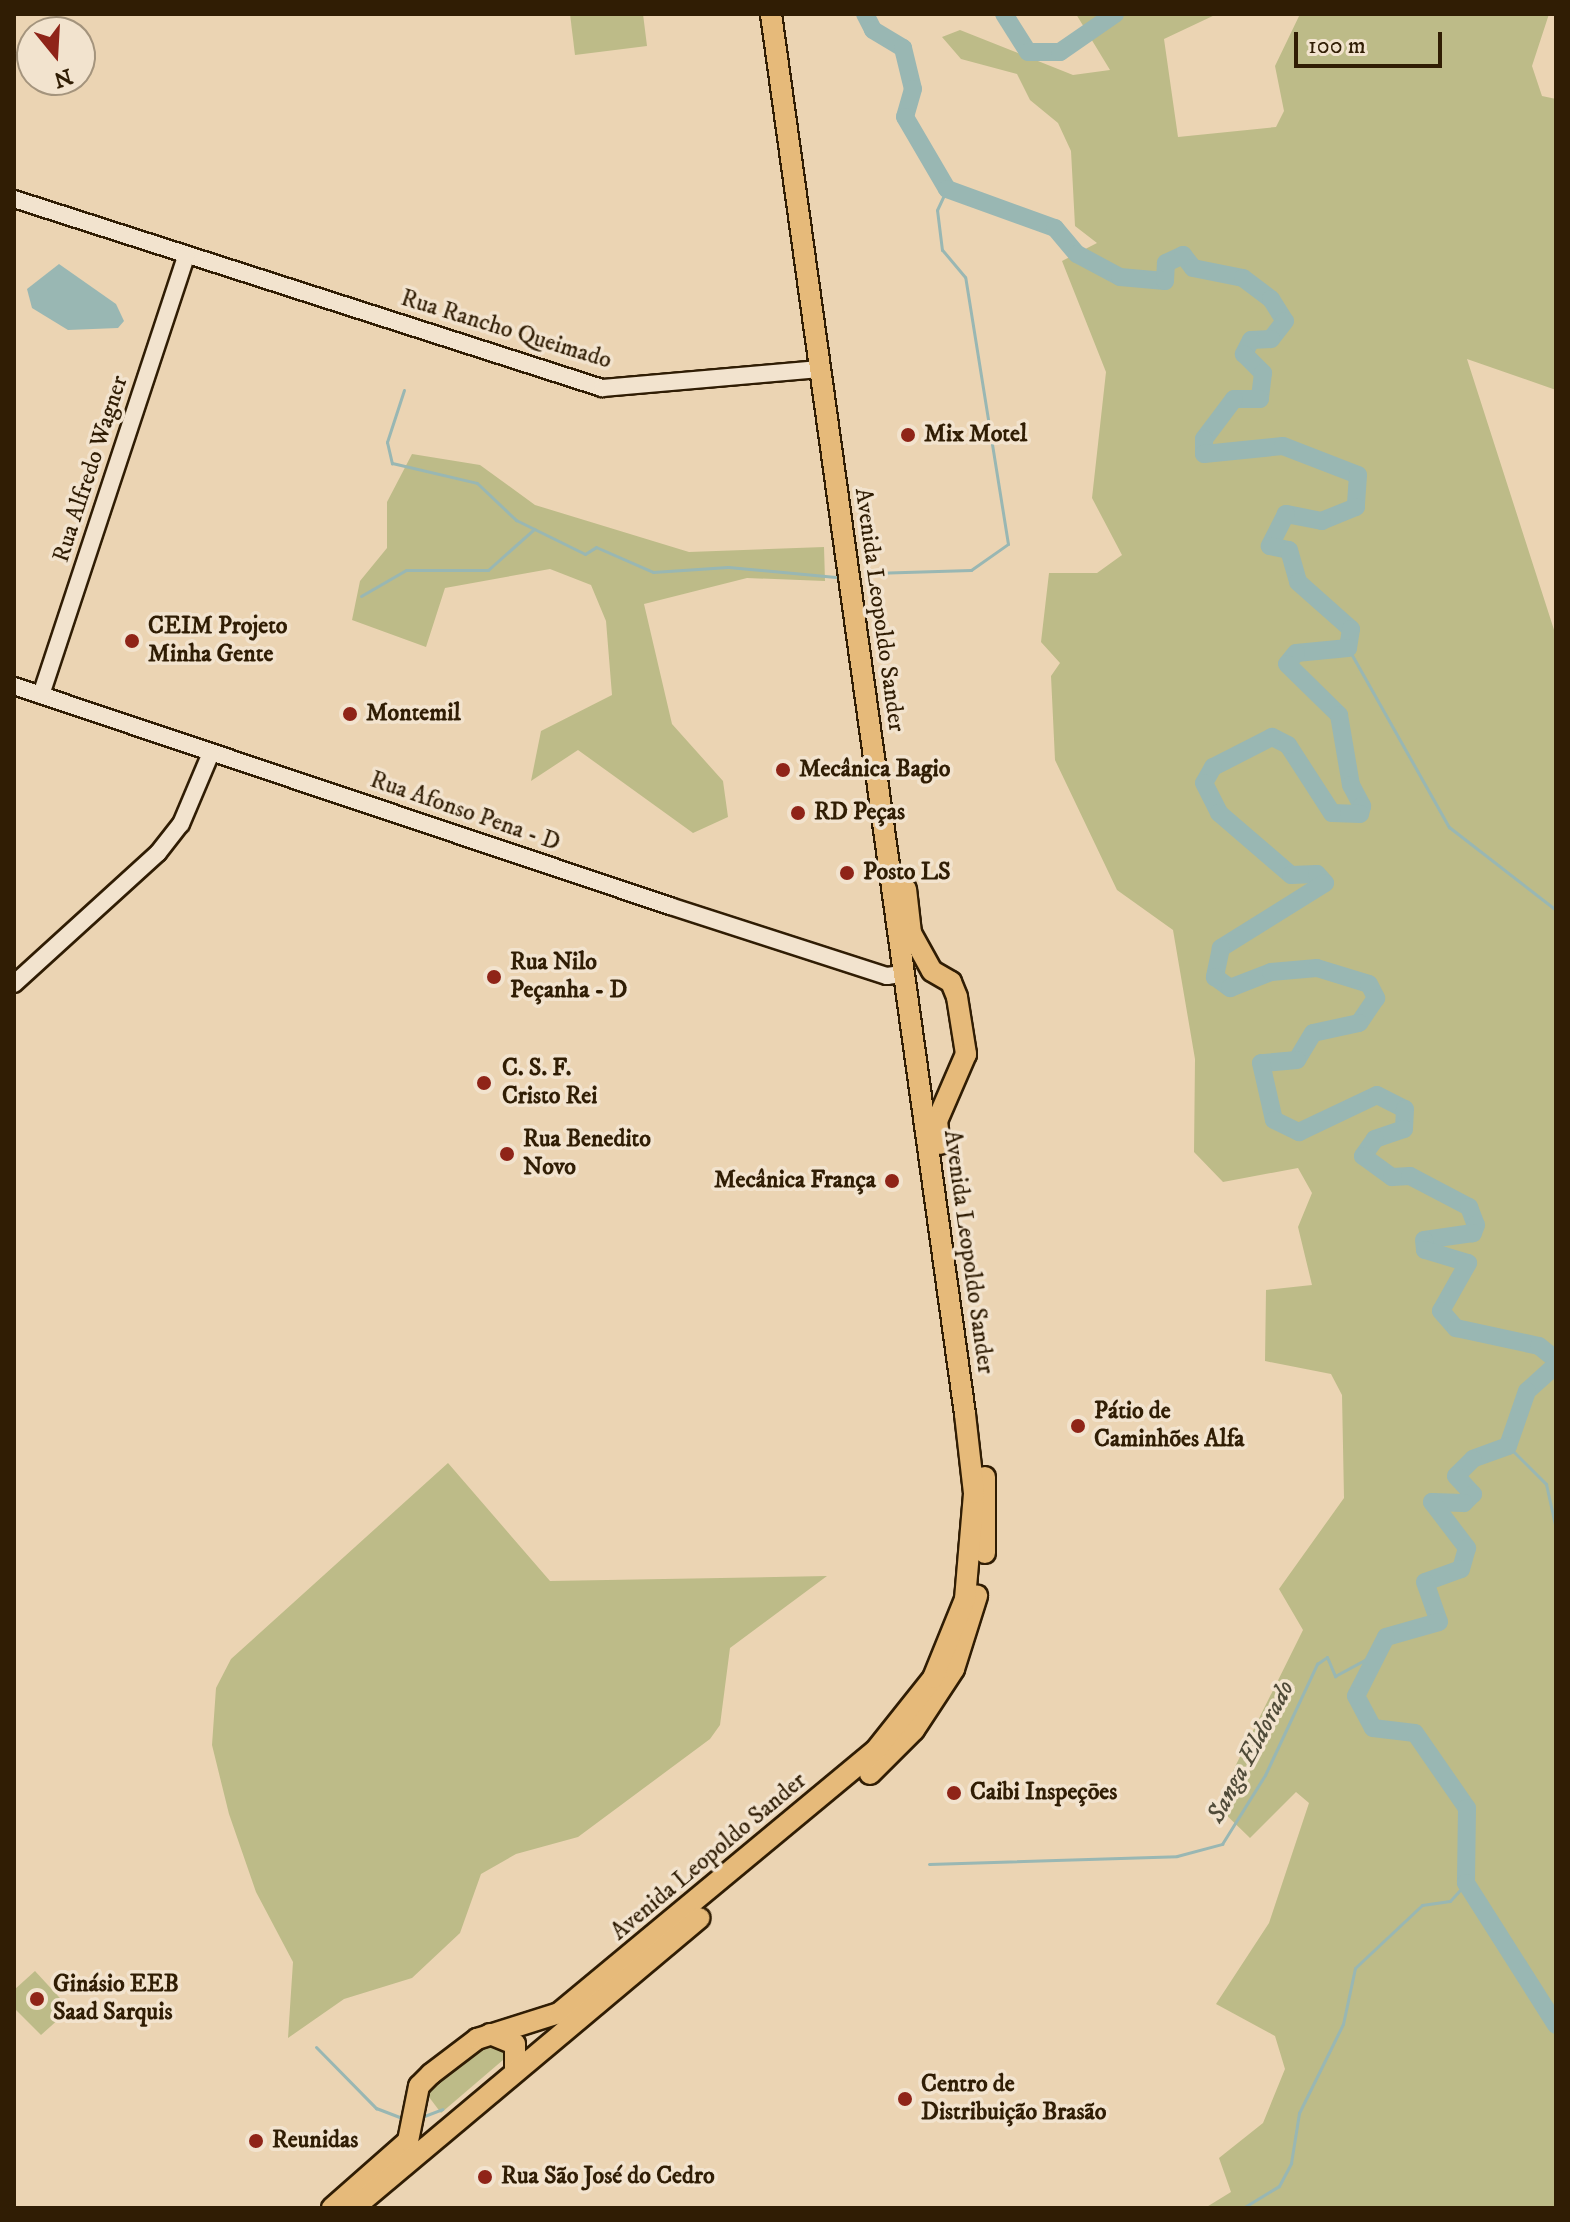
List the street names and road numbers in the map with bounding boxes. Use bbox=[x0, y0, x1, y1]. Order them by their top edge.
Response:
street label: Rua Rancho Queimado bbox=[397, 284, 615, 376]
street label: Rua Alfredo Wagner bbox=[47, 372, 135, 566]
street label: Avenida Leopoldo Sander bbox=[848, 486, 910, 734]
street label: Rua Afonso Pena - D bbox=[366, 766, 564, 858]
street label: Avenida Leopoldo Sander bbox=[937, 1128, 999, 1376]
street label: Avenida Leopoldo Sander bbox=[606, 1767, 812, 1947]

